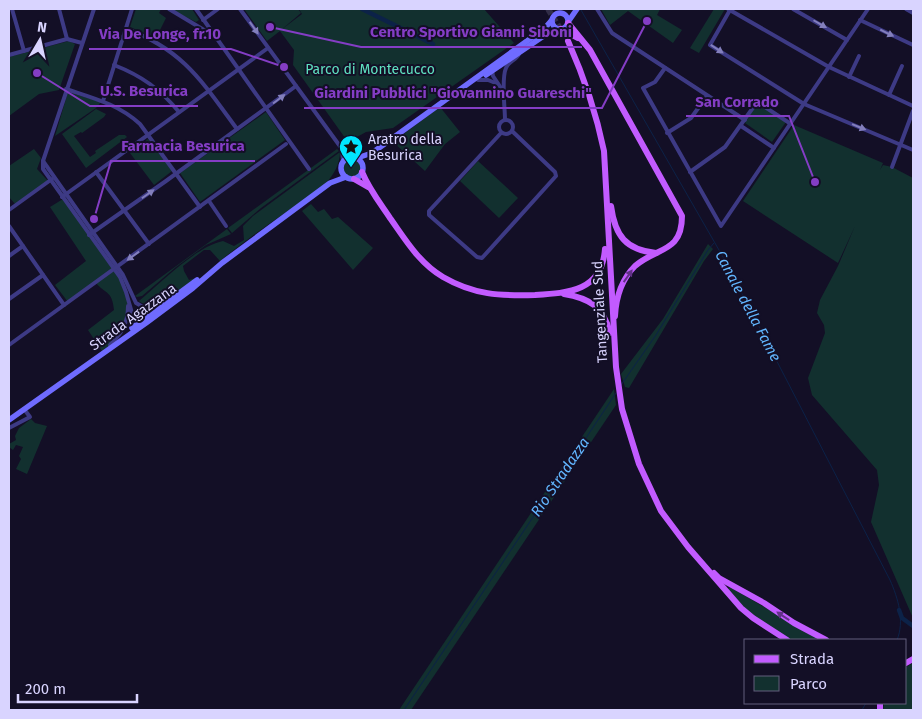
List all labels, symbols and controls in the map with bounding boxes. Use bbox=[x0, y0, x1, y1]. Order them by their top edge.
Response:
north arrow bbox=[15, 15, 65, 65]
callout: Centro Sportivo Gianni Siboni bbox=[361, 17, 582, 47]
text: N bbox=[36, 19, 48, 37]
callout: Via De Longe, fr.10 bbox=[89, 19, 231, 49]
one-way arrow bbox=[814, 20, 827, 29]
one-way arrow bbox=[249, 22, 259, 35]
text: Centro Sportivo Gianni Siboni bbox=[370, 23, 572, 41]
text: Via De Longe, fr.10 bbox=[98, 25, 221, 43]
one-way arrow bbox=[880, 29, 894, 37]
one-way arrow bbox=[710, 44, 724, 54]
park label: Parco di Montecucco bbox=[305, 61, 435, 78]
callout: U.S. Besurica bbox=[90, 76, 198, 106]
callout: Giardini Pubblici "Giovannino Guareschi" bbox=[304, 78, 602, 108]
text: U.S. Besurica bbox=[100, 82, 188, 100]
text: Giardini Pubblici "Giovannino Guareschi" bbox=[314, 84, 592, 102]
callout: San Corrado bbox=[686, 86, 789, 116]
one-way arrow bbox=[272, 93, 285, 104]
text: San Corrado bbox=[695, 93, 779, 111]
one-way arrow bbox=[852, 123, 867, 131]
callout: Farmacia Besurica bbox=[111, 131, 255, 161]
place label: Aratro della Besurica bbox=[368, 131, 442, 164]
place icon: Aratro della Besurica bbox=[338, 134, 364, 168]
text: Farmacia Besurica bbox=[121, 137, 245, 155]
one-way arrow bbox=[141, 189, 154, 199]
water label: Canale della Fame bbox=[711, 247, 785, 365]
one-way arrow bbox=[126, 251, 140, 261]
street label: Tangenziale Sud bbox=[589, 260, 611, 364]
one-way arrow bbox=[623, 269, 633, 283]
street label: Strada Agazzana bbox=[86, 280, 180, 354]
water label: Rio Stradazza bbox=[527, 434, 593, 520]
one-way arrow bbox=[777, 612, 790, 621]
legend bbox=[744, 639, 907, 704]
text: Strada bbox=[790, 650, 834, 668]
scale bar bbox=[18, 672, 136, 704]
text: Parco bbox=[790, 675, 827, 693]
text: 200 m bbox=[25, 680, 66, 698]

